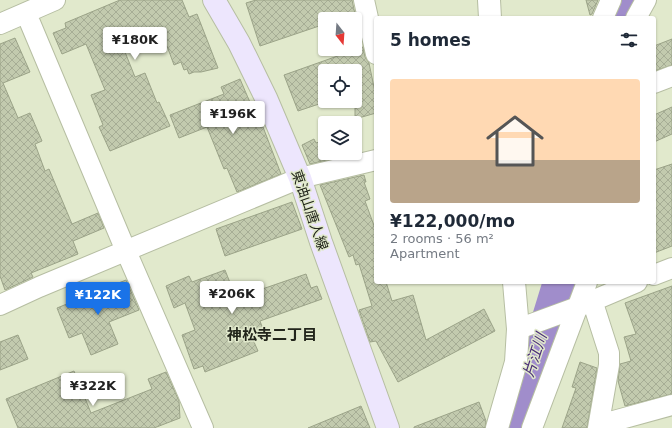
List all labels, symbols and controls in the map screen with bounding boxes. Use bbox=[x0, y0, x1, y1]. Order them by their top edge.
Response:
north arrow bbox=[318, 12, 362, 56]
map controls bbox=[318, 12, 362, 160]
pin: ¥180K bbox=[107, 27, 163, 61]
icon: filters bbox=[618, 29, 640, 51]
text: 5 homes bbox=[390, 30, 471, 50]
text: ¥180K bbox=[112, 32, 158, 47]
button: locate bbox=[318, 64, 362, 108]
pin: ¥196K bbox=[205, 101, 261, 135]
icon: home bbox=[479, 105, 551, 177]
text: ¥196K bbox=[210, 106, 256, 121]
button: layers bbox=[318, 116, 362, 160]
street label: 東油山唐人線 bbox=[289, 168, 331, 252]
text: ¥122,000/mo bbox=[390, 211, 515, 231]
text: 2 rooms · 56 m² bbox=[390, 231, 494, 246]
text: Apartment bbox=[390, 246, 460, 261]
pin: ¥206K bbox=[204, 281, 260, 315]
pin: ¥122K bbox=[70, 282, 126, 316]
text: ¥206K bbox=[209, 286, 255, 301]
text: ¥122K bbox=[75, 287, 121, 302]
district label: 神松寺二丁目 bbox=[226, 326, 317, 344]
water label: 片江川 bbox=[519, 329, 551, 379]
pin: ¥322K bbox=[65, 373, 121, 407]
text: ¥322K bbox=[70, 378, 116, 393]

